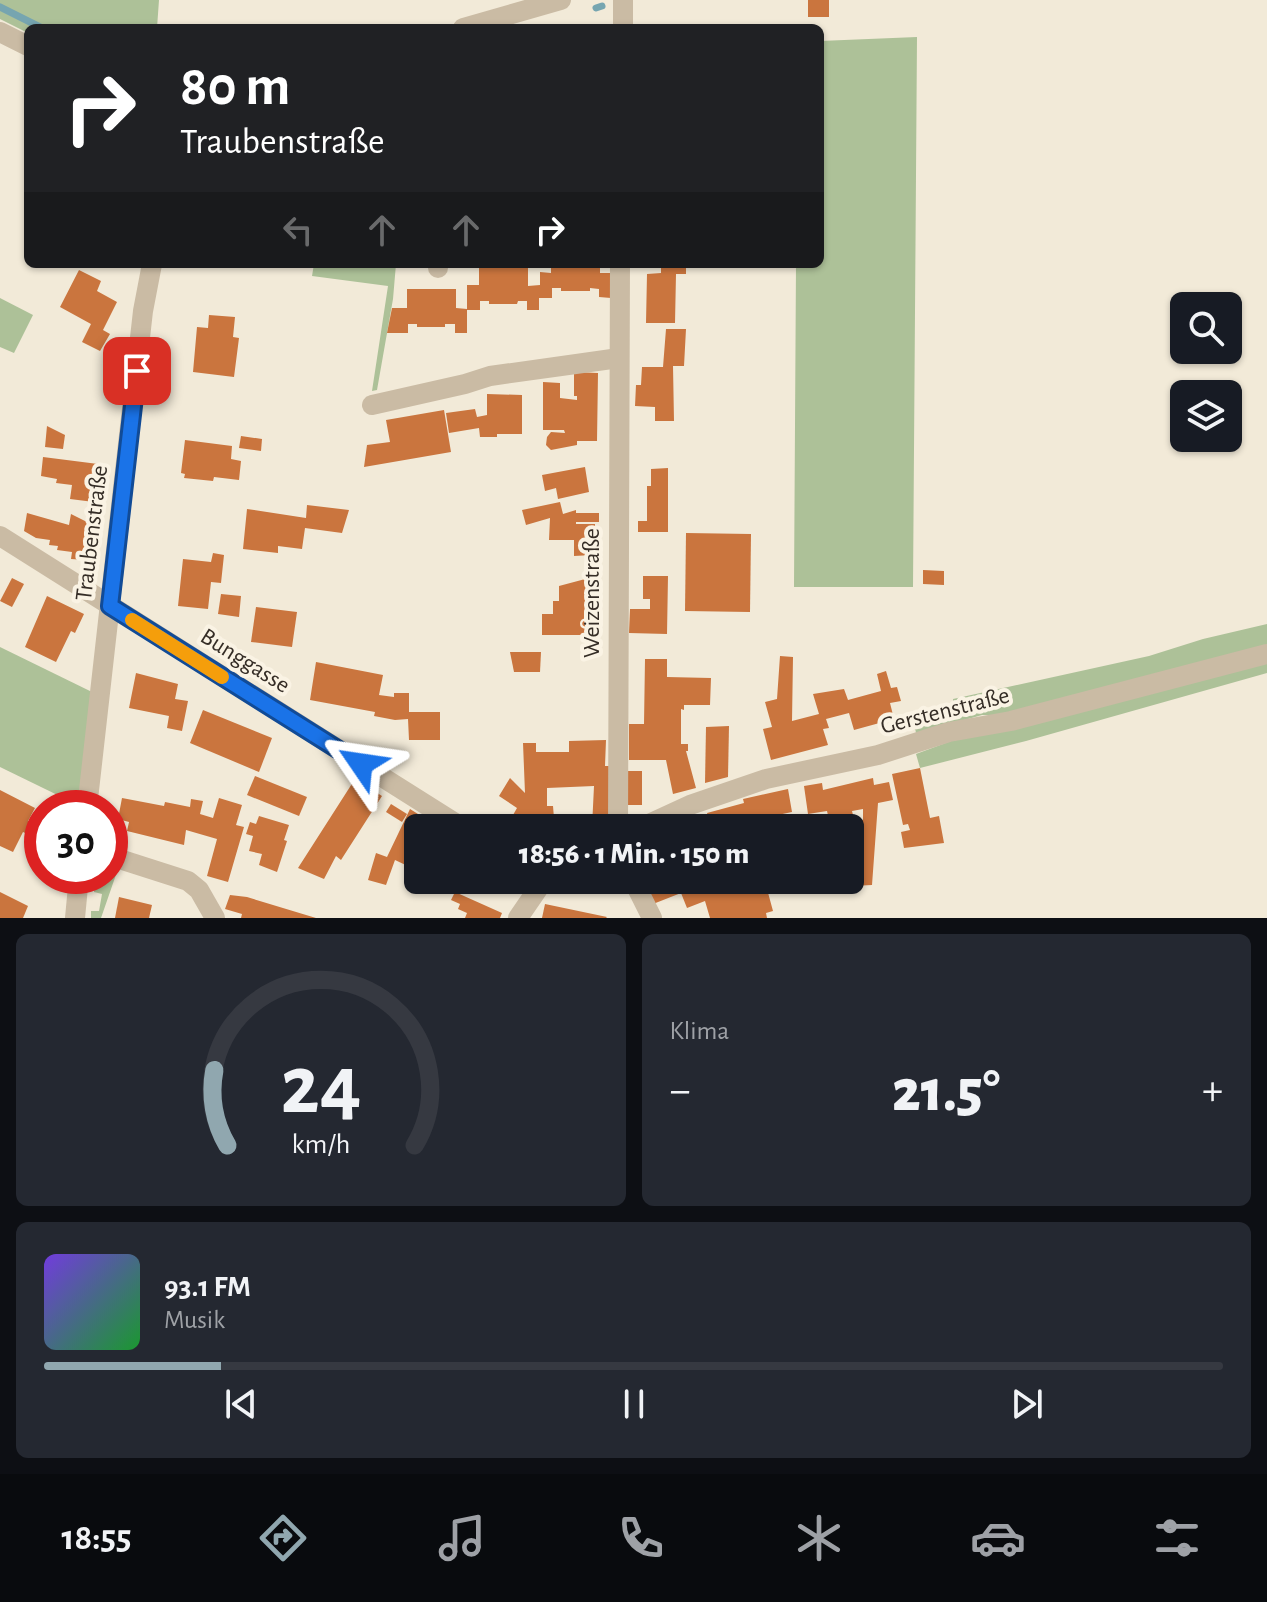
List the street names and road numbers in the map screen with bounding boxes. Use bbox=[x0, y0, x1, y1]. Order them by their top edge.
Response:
street label: Traubenstraße bbox=[72, 464, 112, 602]
street label: Weizenstraße bbox=[580, 528, 604, 658]
street label: Bunggasse bbox=[196, 624, 294, 698]
street label: Gerstenstraße bbox=[878, 683, 1012, 739]

